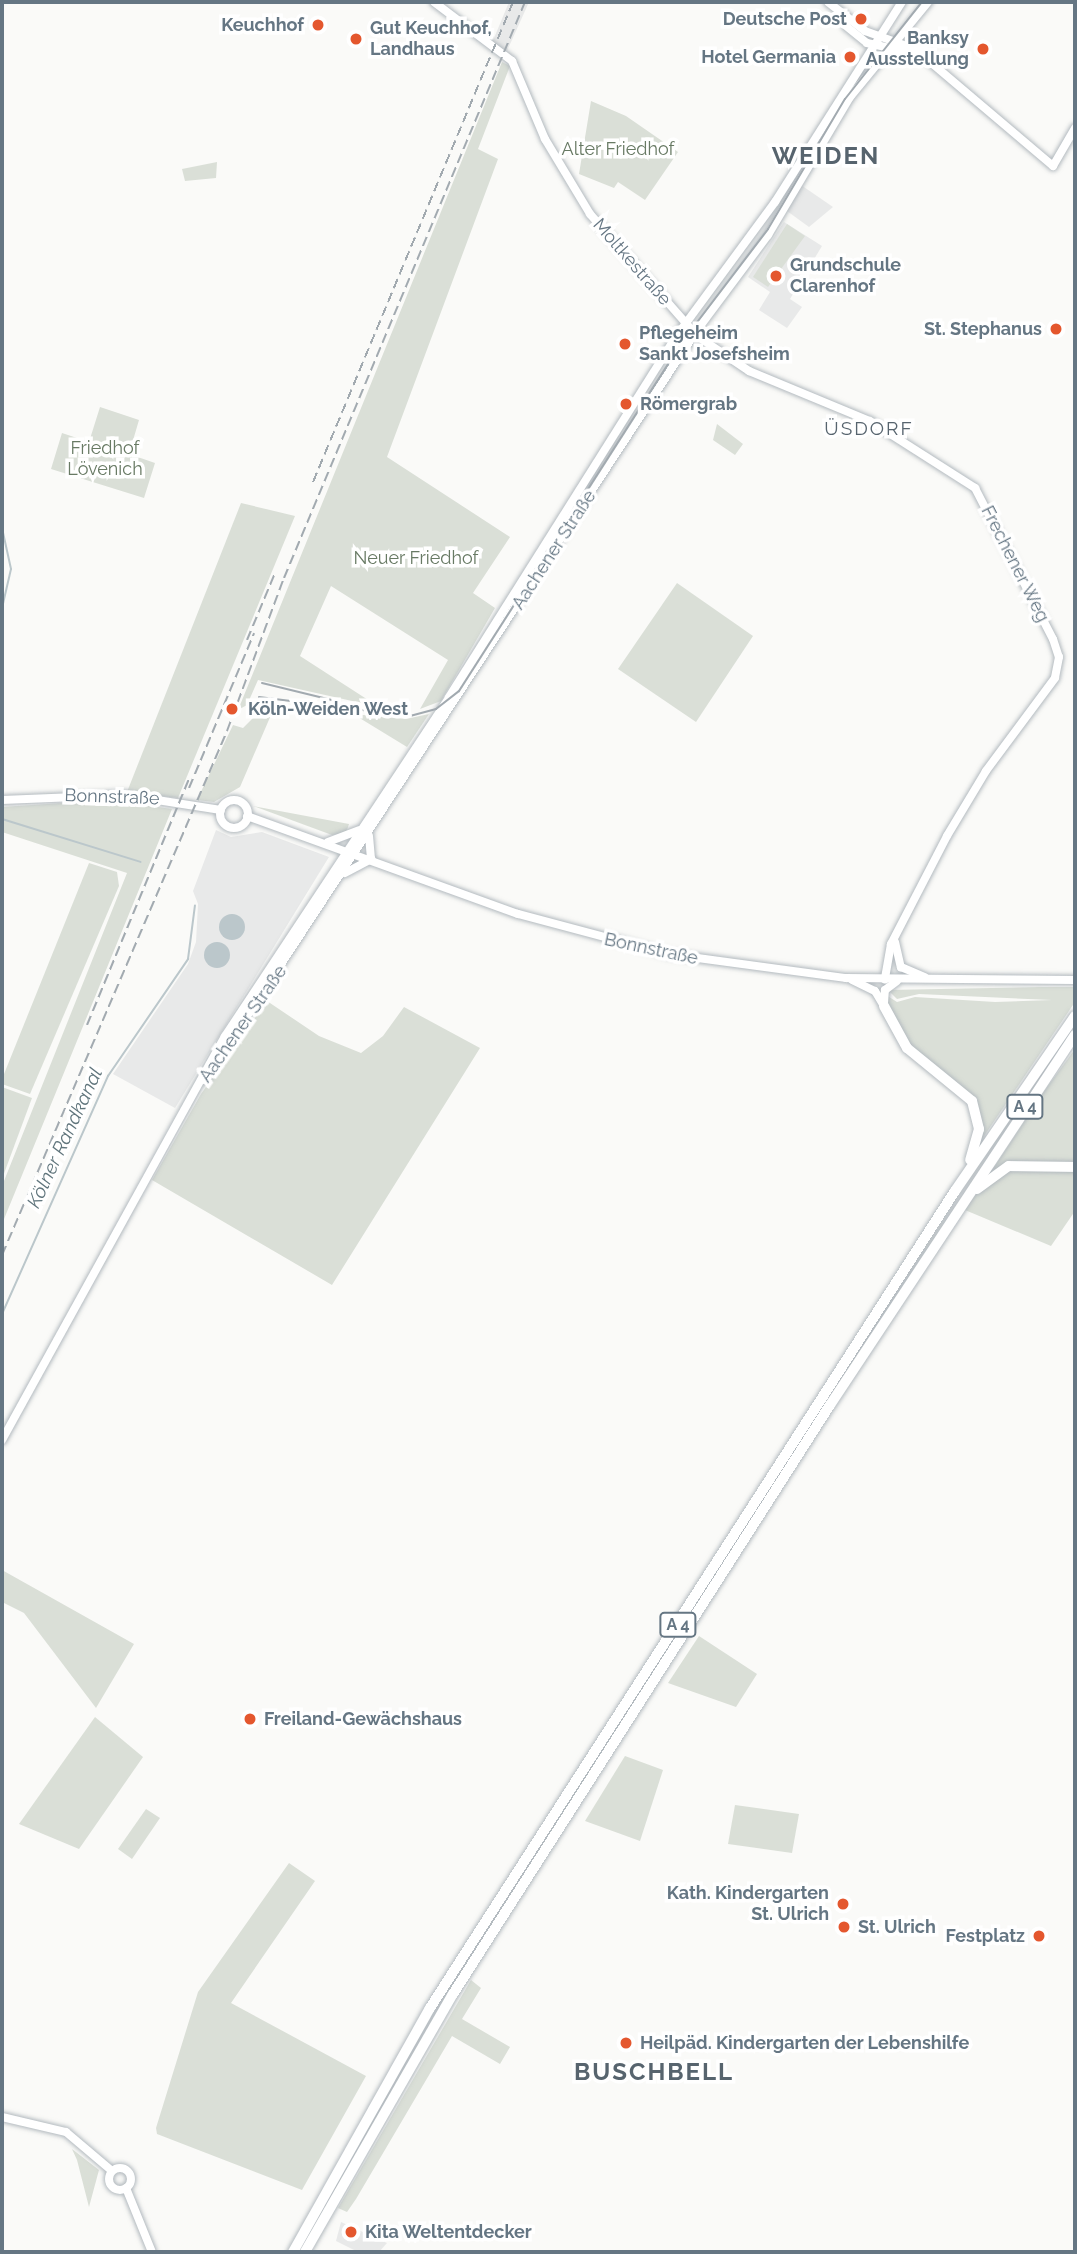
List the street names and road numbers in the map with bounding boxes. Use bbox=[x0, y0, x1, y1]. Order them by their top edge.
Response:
street label: Moltkestraße bbox=[588, 214, 676, 310]
street label: Aachener Straße bbox=[507, 486, 601, 614]
street label: Frechener Weg bbox=[976, 502, 1054, 626]
street label: Bonnstraße bbox=[64, 785, 160, 809]
street label: Bonnstraße bbox=[602, 929, 700, 969]
street label: Aachener Straße bbox=[195, 961, 291, 1087]
road number: A 4 bbox=[1006, 1094, 1044, 1120]
road number: A 4 bbox=[659, 1612, 697, 1638]

